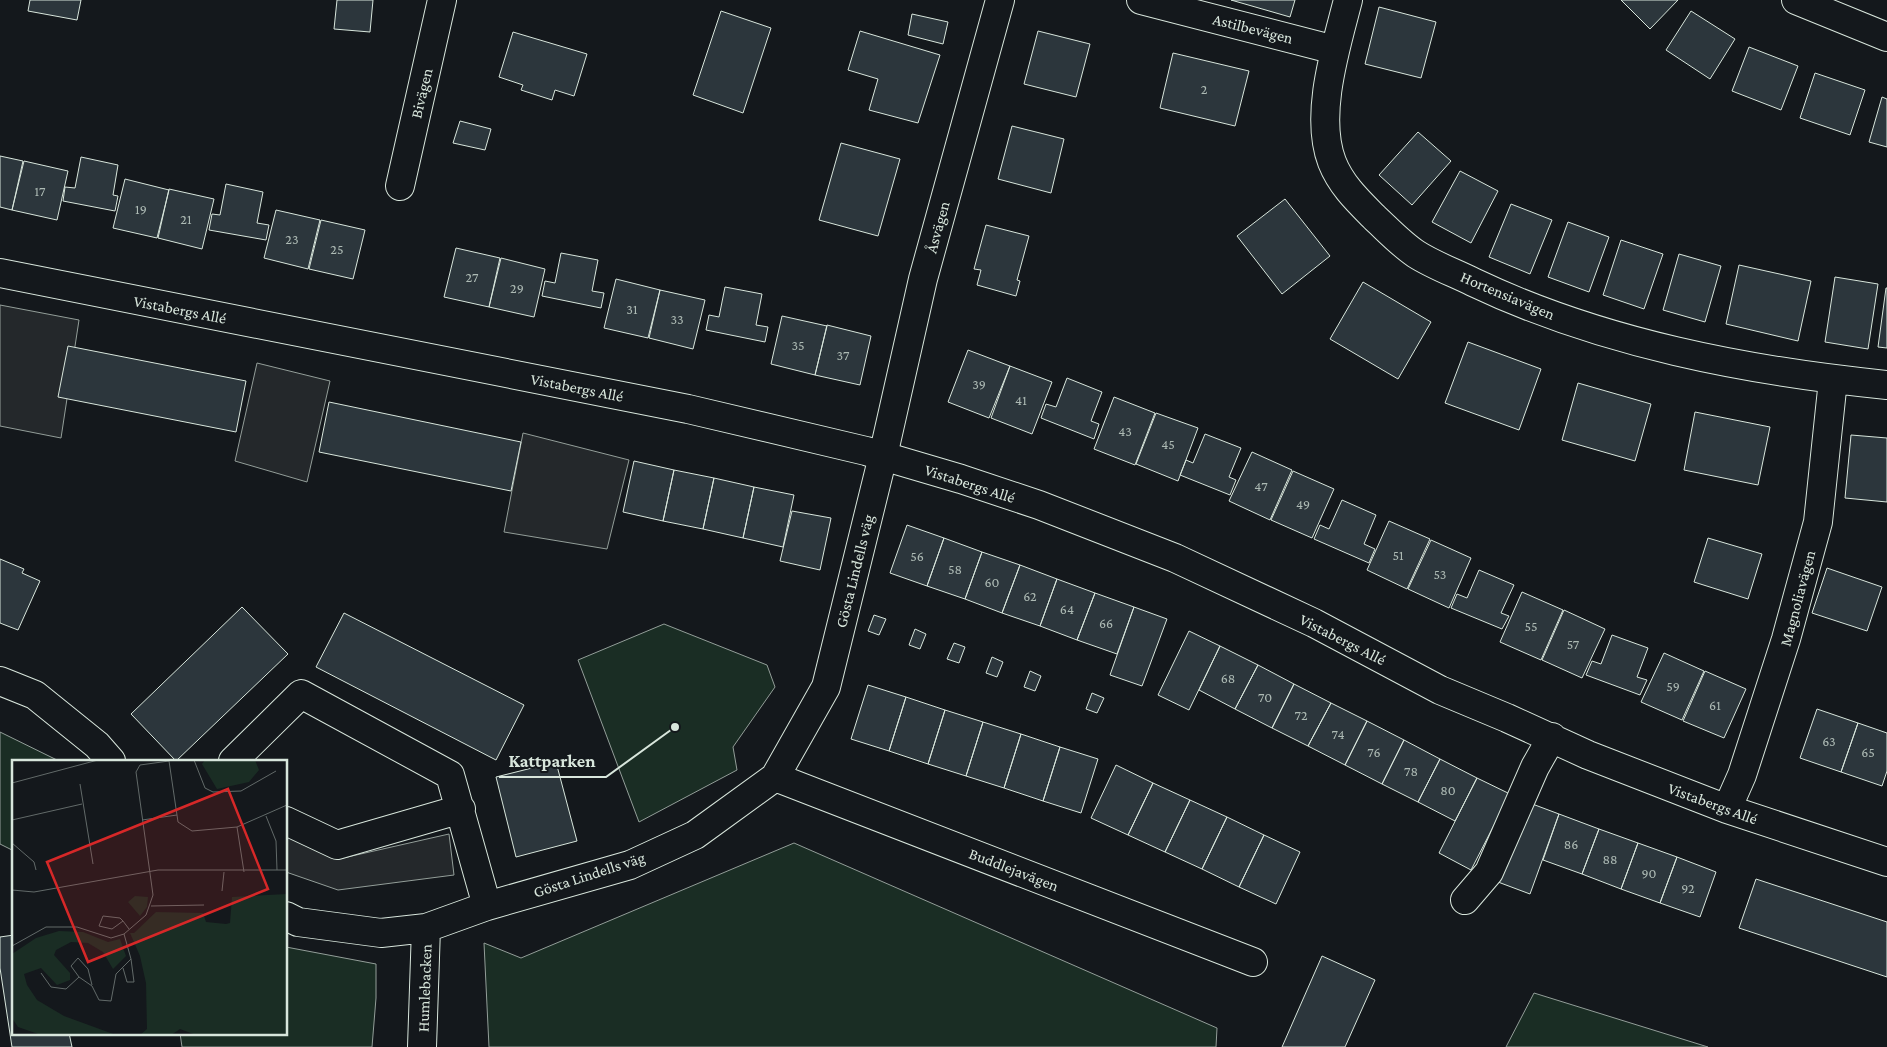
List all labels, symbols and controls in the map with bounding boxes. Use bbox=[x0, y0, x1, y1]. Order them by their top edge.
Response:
street label: Astilbevägen bbox=[1211, 10, 1295, 48]
street label: Bivägen bbox=[407, 66, 437, 120]
house number: 2 bbox=[1201, 81, 1208, 97]
house number: 17 bbox=[34, 183, 46, 199]
street label: Åsvägen bbox=[922, 199, 954, 255]
house number: 19 bbox=[135, 201, 147, 217]
house number: 21 bbox=[180, 211, 192, 227]
house number: 23 bbox=[285, 231, 299, 247]
house number: 25 bbox=[330, 241, 344, 257]
street label: Hortensiavägen bbox=[1458, 268, 1558, 324]
house number: 27 bbox=[466, 269, 479, 285]
house number: 29 bbox=[510, 280, 524, 296]
street label: Vistabergs Allé bbox=[132, 292, 228, 328]
house number: 31 bbox=[626, 301, 638, 317]
house number: 33 bbox=[670, 311, 684, 327]
house number: 35 bbox=[791, 337, 805, 353]
house number: 37 bbox=[837, 347, 850, 363]
street label: Vistabergs Allé bbox=[529, 370, 625, 406]
house number: 39 bbox=[972, 376, 986, 392]
house number: 41 bbox=[1015, 392, 1027, 408]
house number: 43 bbox=[1118, 423, 1132, 439]
house number: 45 bbox=[1161, 436, 1175, 452]
street label: Vistabergs Allé bbox=[922, 461, 1017, 507]
house number: 47 bbox=[1254, 478, 1268, 494]
house number: 49 bbox=[1296, 496, 1310, 512]
street label: Gösta Lindells väg bbox=[832, 512, 878, 630]
house number: 51 bbox=[1392, 547, 1404, 563]
house number: 56 bbox=[910, 548, 924, 564]
street label: Magnoliavägen bbox=[1777, 548, 1820, 648]
house number: 58 bbox=[948, 561, 962, 577]
house number: 53 bbox=[1433, 566, 1447, 582]
house number: 60 bbox=[984, 574, 1000, 590]
house number: 62 bbox=[1023, 588, 1037, 604]
house number: 64 bbox=[1060, 601, 1074, 617]
street label: Vistabergs Allé bbox=[1297, 611, 1389, 669]
house number: 66 bbox=[1099, 615, 1113, 631]
house number: 55 bbox=[1524, 618, 1538, 634]
house number: 57 bbox=[1567, 636, 1580, 652]
house number: 68 bbox=[1221, 670, 1235, 686]
house number: 59 bbox=[1666, 678, 1680, 694]
house number: 70 bbox=[1258, 689, 1272, 705]
house number: 61 bbox=[1709, 697, 1721, 713]
house number: 72 bbox=[1294, 707, 1308, 723]
house number: 74 bbox=[1331, 726, 1345, 742]
house number: 63 bbox=[1822, 733, 1836, 749]
callout: Kattparken bbox=[499, 744, 606, 777]
house number: 76 bbox=[1367, 744, 1381, 760]
house number: 65 bbox=[1861, 744, 1875, 760]
text: Kattparken bbox=[508, 751, 596, 771]
inset map bbox=[12, 760, 288, 1034]
house number: 78 bbox=[1404, 763, 1418, 779]
street label: Vistabergs Allé bbox=[1665, 779, 1760, 828]
house number: 80 bbox=[1440, 782, 1456, 798]
house number: 86 bbox=[1564, 836, 1578, 852]
street label: Buddlejavägen bbox=[966, 845, 1061, 895]
street label: Gösta Lindells väg bbox=[531, 848, 648, 901]
house number: 88 bbox=[1602, 851, 1618, 867]
house number: 90 bbox=[1641, 865, 1657, 881]
house number: 92 bbox=[1681, 880, 1695, 896]
street label: Humlebacken bbox=[414, 943, 435, 1032]

